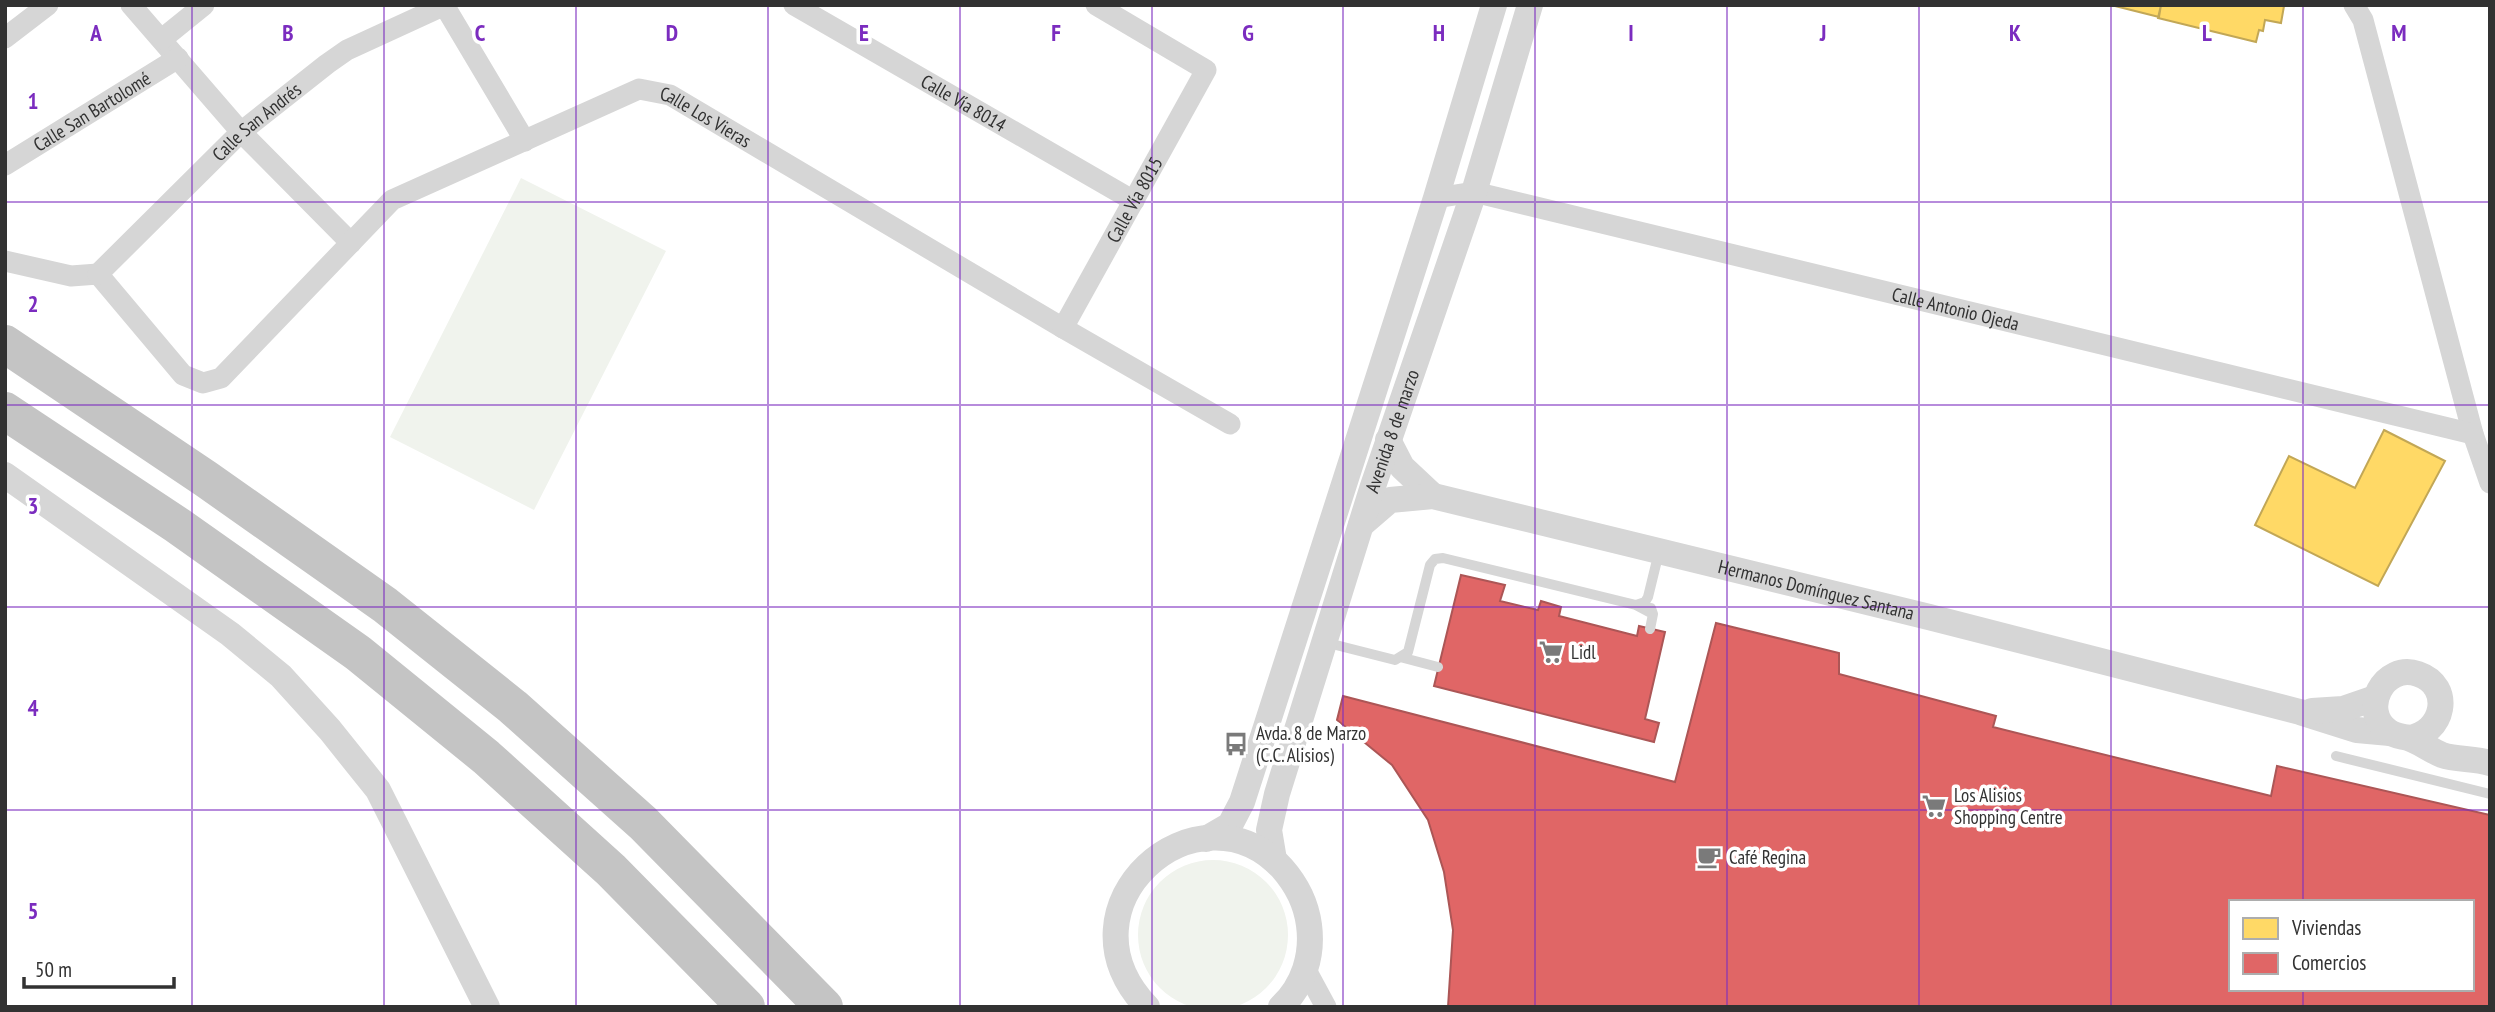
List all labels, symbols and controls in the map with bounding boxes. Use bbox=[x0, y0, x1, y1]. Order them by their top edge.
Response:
text: A bbox=[89, 18, 102, 47]
text: B bbox=[282, 18, 294, 47]
text: C bbox=[475, 18, 486, 47]
text: D bbox=[666, 18, 678, 47]
text: E bbox=[859, 18, 869, 47]
text: F bbox=[1051, 18, 1061, 47]
text: G bbox=[1242, 18, 1254, 47]
text: H bbox=[1433, 18, 1445, 47]
text: I bbox=[1628, 18, 1634, 47]
text: J bbox=[1819, 18, 1826, 47]
text: K bbox=[2009, 18, 2021, 47]
text: L bbox=[2202, 18, 2212, 47]
text: M bbox=[2391, 18, 2407, 47]
street label: Calle San Bartolomé bbox=[29, 66, 155, 157]
street label: Calle Vía 8014 bbox=[917, 69, 1011, 137]
street label: Calle San Andrés bbox=[207, 77, 306, 166]
street label: Calle Los Vieras bbox=[658, 81, 756, 153]
text: 1 bbox=[28, 86, 39, 115]
street label: Calle Vía 8015 bbox=[1101, 152, 1168, 247]
street label: Calle Antonio Ojeda bbox=[1890, 282, 2022, 336]
text: 2 bbox=[28, 289, 39, 318]
street label: Avenida 8 de marzo bbox=[1360, 366, 1424, 496]
text: 3 bbox=[28, 491, 39, 520]
street label: Hermanos Domínguez Santana bbox=[1716, 554, 1917, 625]
supermarket icon: Lidl bbox=[1537, 638, 1565, 666]
place label: Lidl bbox=[1571, 640, 1596, 664]
text: 4 bbox=[28, 693, 39, 722]
place label: Avda. 8 de Marzo (C.C. Alisios) bbox=[1256, 721, 1366, 767]
bus stop icon: Avda. 8 de Marzo (C.C. Alisios) bbox=[1222, 730, 1250, 758]
place label: Los Alisios Shopping Centre bbox=[1954, 783, 2063, 829]
supermarket icon: Los Alisios Shopping Centre bbox=[1920, 792, 1948, 820]
cafe icon: Café Regina bbox=[1695, 843, 1723, 871]
place label: Café Regina bbox=[1729, 845, 1806, 869]
text: 5 bbox=[28, 896, 39, 925]
legend bbox=[2229, 900, 2474, 991]
text: Viviendas bbox=[2291, 914, 2361, 941]
scale bar bbox=[24, 946, 175, 990]
text: Comercios bbox=[2292, 949, 2366, 976]
text: 50 m bbox=[35, 956, 72, 983]

